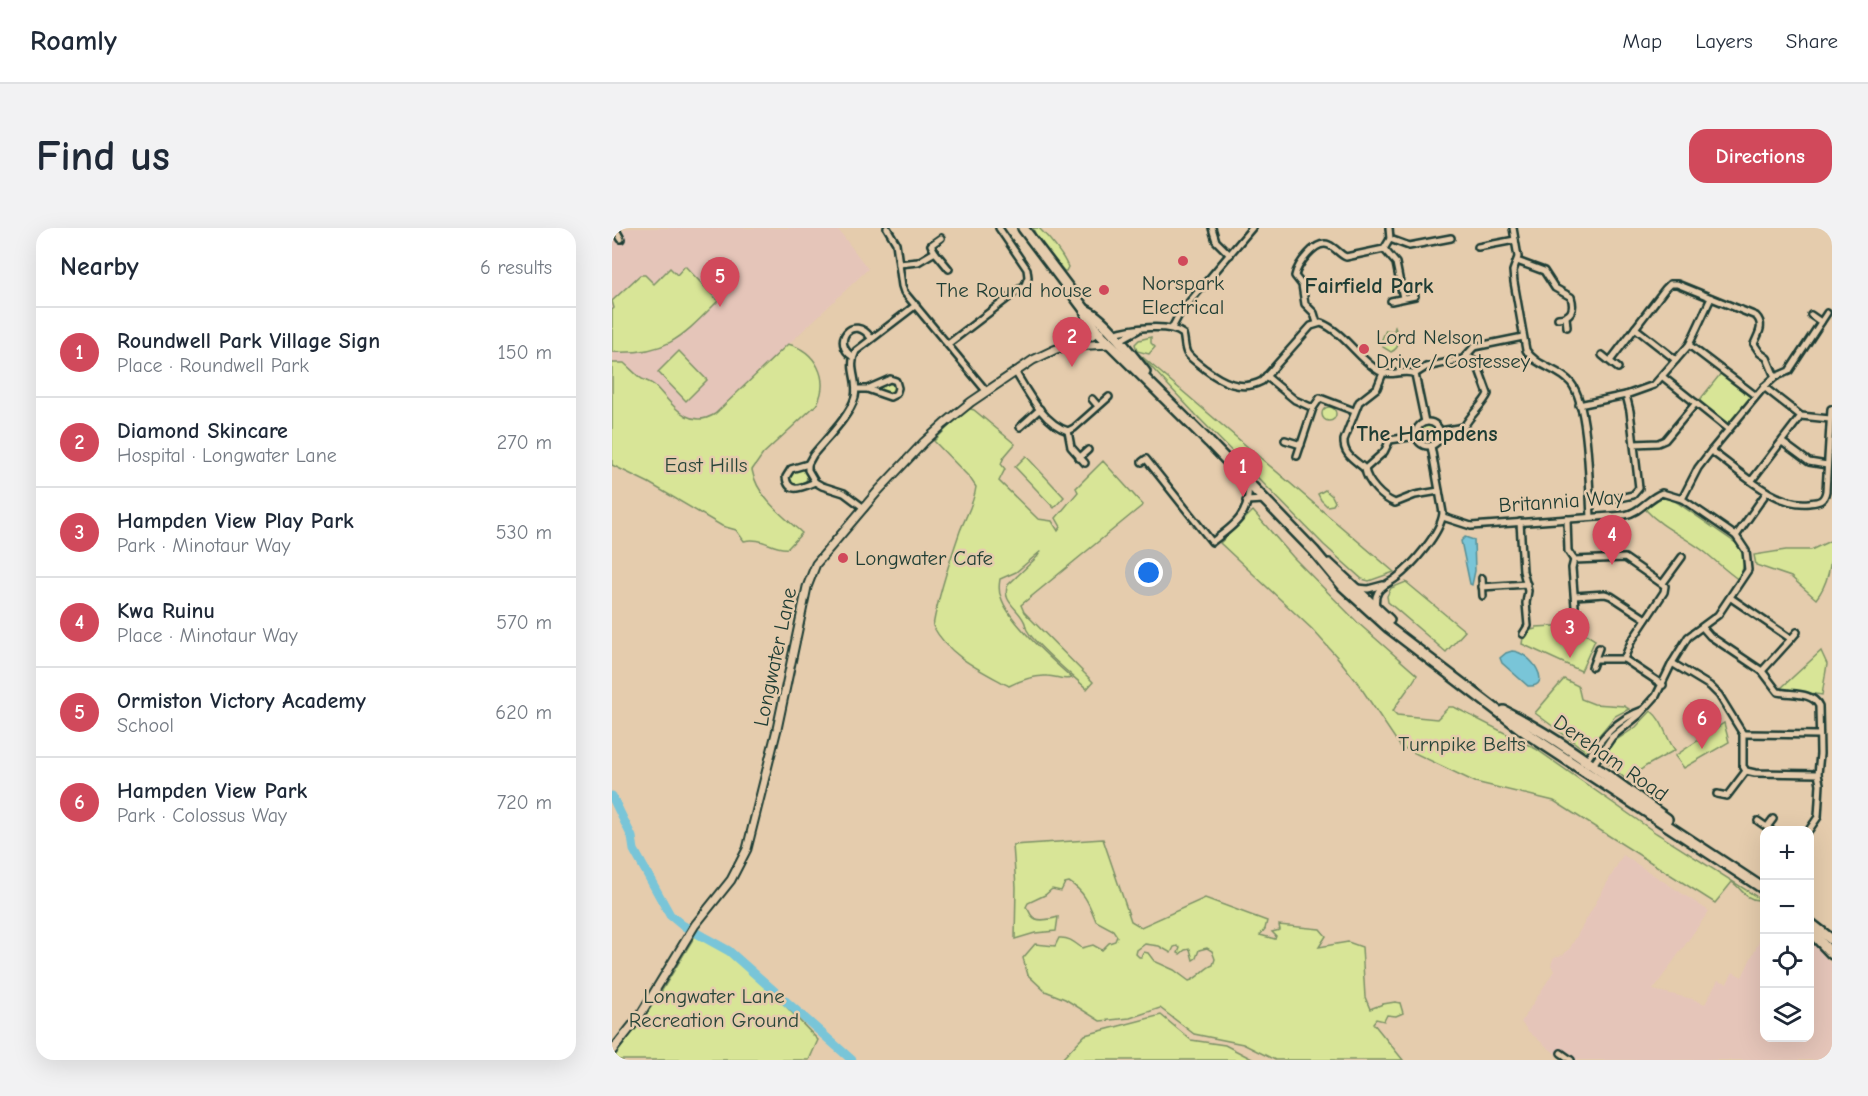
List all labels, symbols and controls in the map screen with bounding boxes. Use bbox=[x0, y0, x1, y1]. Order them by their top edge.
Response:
text: Roamly bbox=[30, 25, 117, 57]
text: Map bbox=[1623, 29, 1662, 53]
text: Layers bbox=[1695, 29, 1753, 53]
text: Share bbox=[1786, 29, 1838, 53]
button: Directions bbox=[1689, 129, 1832, 183]
text: Find us bbox=[36, 132, 170, 181]
text: Nearby bbox=[60, 252, 139, 282]
marker: Norspark Electrical bbox=[1176, 254, 1190, 268]
text: 6 results bbox=[480, 256, 552, 279]
pin: 5 bbox=[700, 257, 740, 307]
place label: Norspark Electrical bbox=[1142, 271, 1224, 319]
district label: Fairfield Park bbox=[1305, 273, 1434, 299]
place label: The Round house bbox=[936, 278, 1092, 302]
marker: The Round house bbox=[1097, 283, 1111, 297]
pin: 2 bbox=[1052, 318, 1092, 367]
place label: Lord Nelson Drive / Costessey bbox=[1376, 325, 1531, 373]
text: Roundwell Park Village Sign bbox=[117, 328, 380, 354]
text: 1 bbox=[76, 341, 83, 364]
text: 150 m bbox=[498, 341, 552, 364]
marker: Lord Nelson Drive / Costessey bbox=[1357, 342, 1371, 356]
text: Place · Roundwell Park bbox=[117, 354, 309, 377]
text: Diamond Skincare bbox=[117, 418, 288, 444]
district label: The Hampdens bbox=[1356, 421, 1498, 447]
text: 2 bbox=[75, 431, 84, 454]
text: 270 m bbox=[497, 431, 552, 454]
text: Hospital · Longwater Lane bbox=[117, 444, 337, 467]
pin: 1 bbox=[1224, 448, 1262, 497]
park label: East Hills bbox=[664, 453, 748, 477]
street label: Britannia Way bbox=[1498, 485, 1625, 517]
text: Hampden View Play Park bbox=[117, 508, 354, 534]
pin: 4 bbox=[1592, 516, 1632, 565]
text: 3 bbox=[75, 521, 84, 544]
text: 530 m bbox=[496, 521, 552, 544]
text: Park · Minotaur Way bbox=[117, 534, 290, 557]
place label: Longwater Cafe bbox=[855, 546, 993, 570]
marker: Longwater Cafe bbox=[836, 551, 850, 565]
your location bbox=[1134, 558, 1163, 587]
street label: Longwater Lane bbox=[749, 585, 801, 729]
text: Kwa Ruinu bbox=[117, 598, 215, 624]
pin: 3 bbox=[1550, 608, 1590, 658]
text: 4 bbox=[75, 611, 84, 634]
text: 570 m bbox=[496, 611, 552, 634]
text: Place · Minotaur Way bbox=[117, 624, 298, 647]
text: Ormiston Victory Academy bbox=[117, 688, 366, 714]
pin: 6 bbox=[1682, 700, 1722, 749]
text: 5 bbox=[74, 701, 85, 724]
text: 620 m bbox=[495, 701, 552, 724]
street label: Dereham Road bbox=[1549, 710, 1673, 806]
text: School bbox=[117, 714, 174, 737]
park label: Turnpike Belts bbox=[1398, 732, 1526, 756]
text: Hampden View Park bbox=[117, 778, 307, 804]
text: 6 bbox=[74, 791, 85, 814]
text: 720 m bbox=[497, 791, 552, 814]
text: Park · Colossus Way bbox=[117, 804, 287, 827]
map controls bbox=[1760, 826, 1814, 1042]
button: + bbox=[1760, 826, 1814, 880]
button: − bbox=[1760, 880, 1814, 934]
button: locate bbox=[1760, 934, 1814, 988]
park label: Longwater Lane Recreation Ground bbox=[629, 984, 799, 1032]
button: layers bbox=[1760, 988, 1814, 1042]

